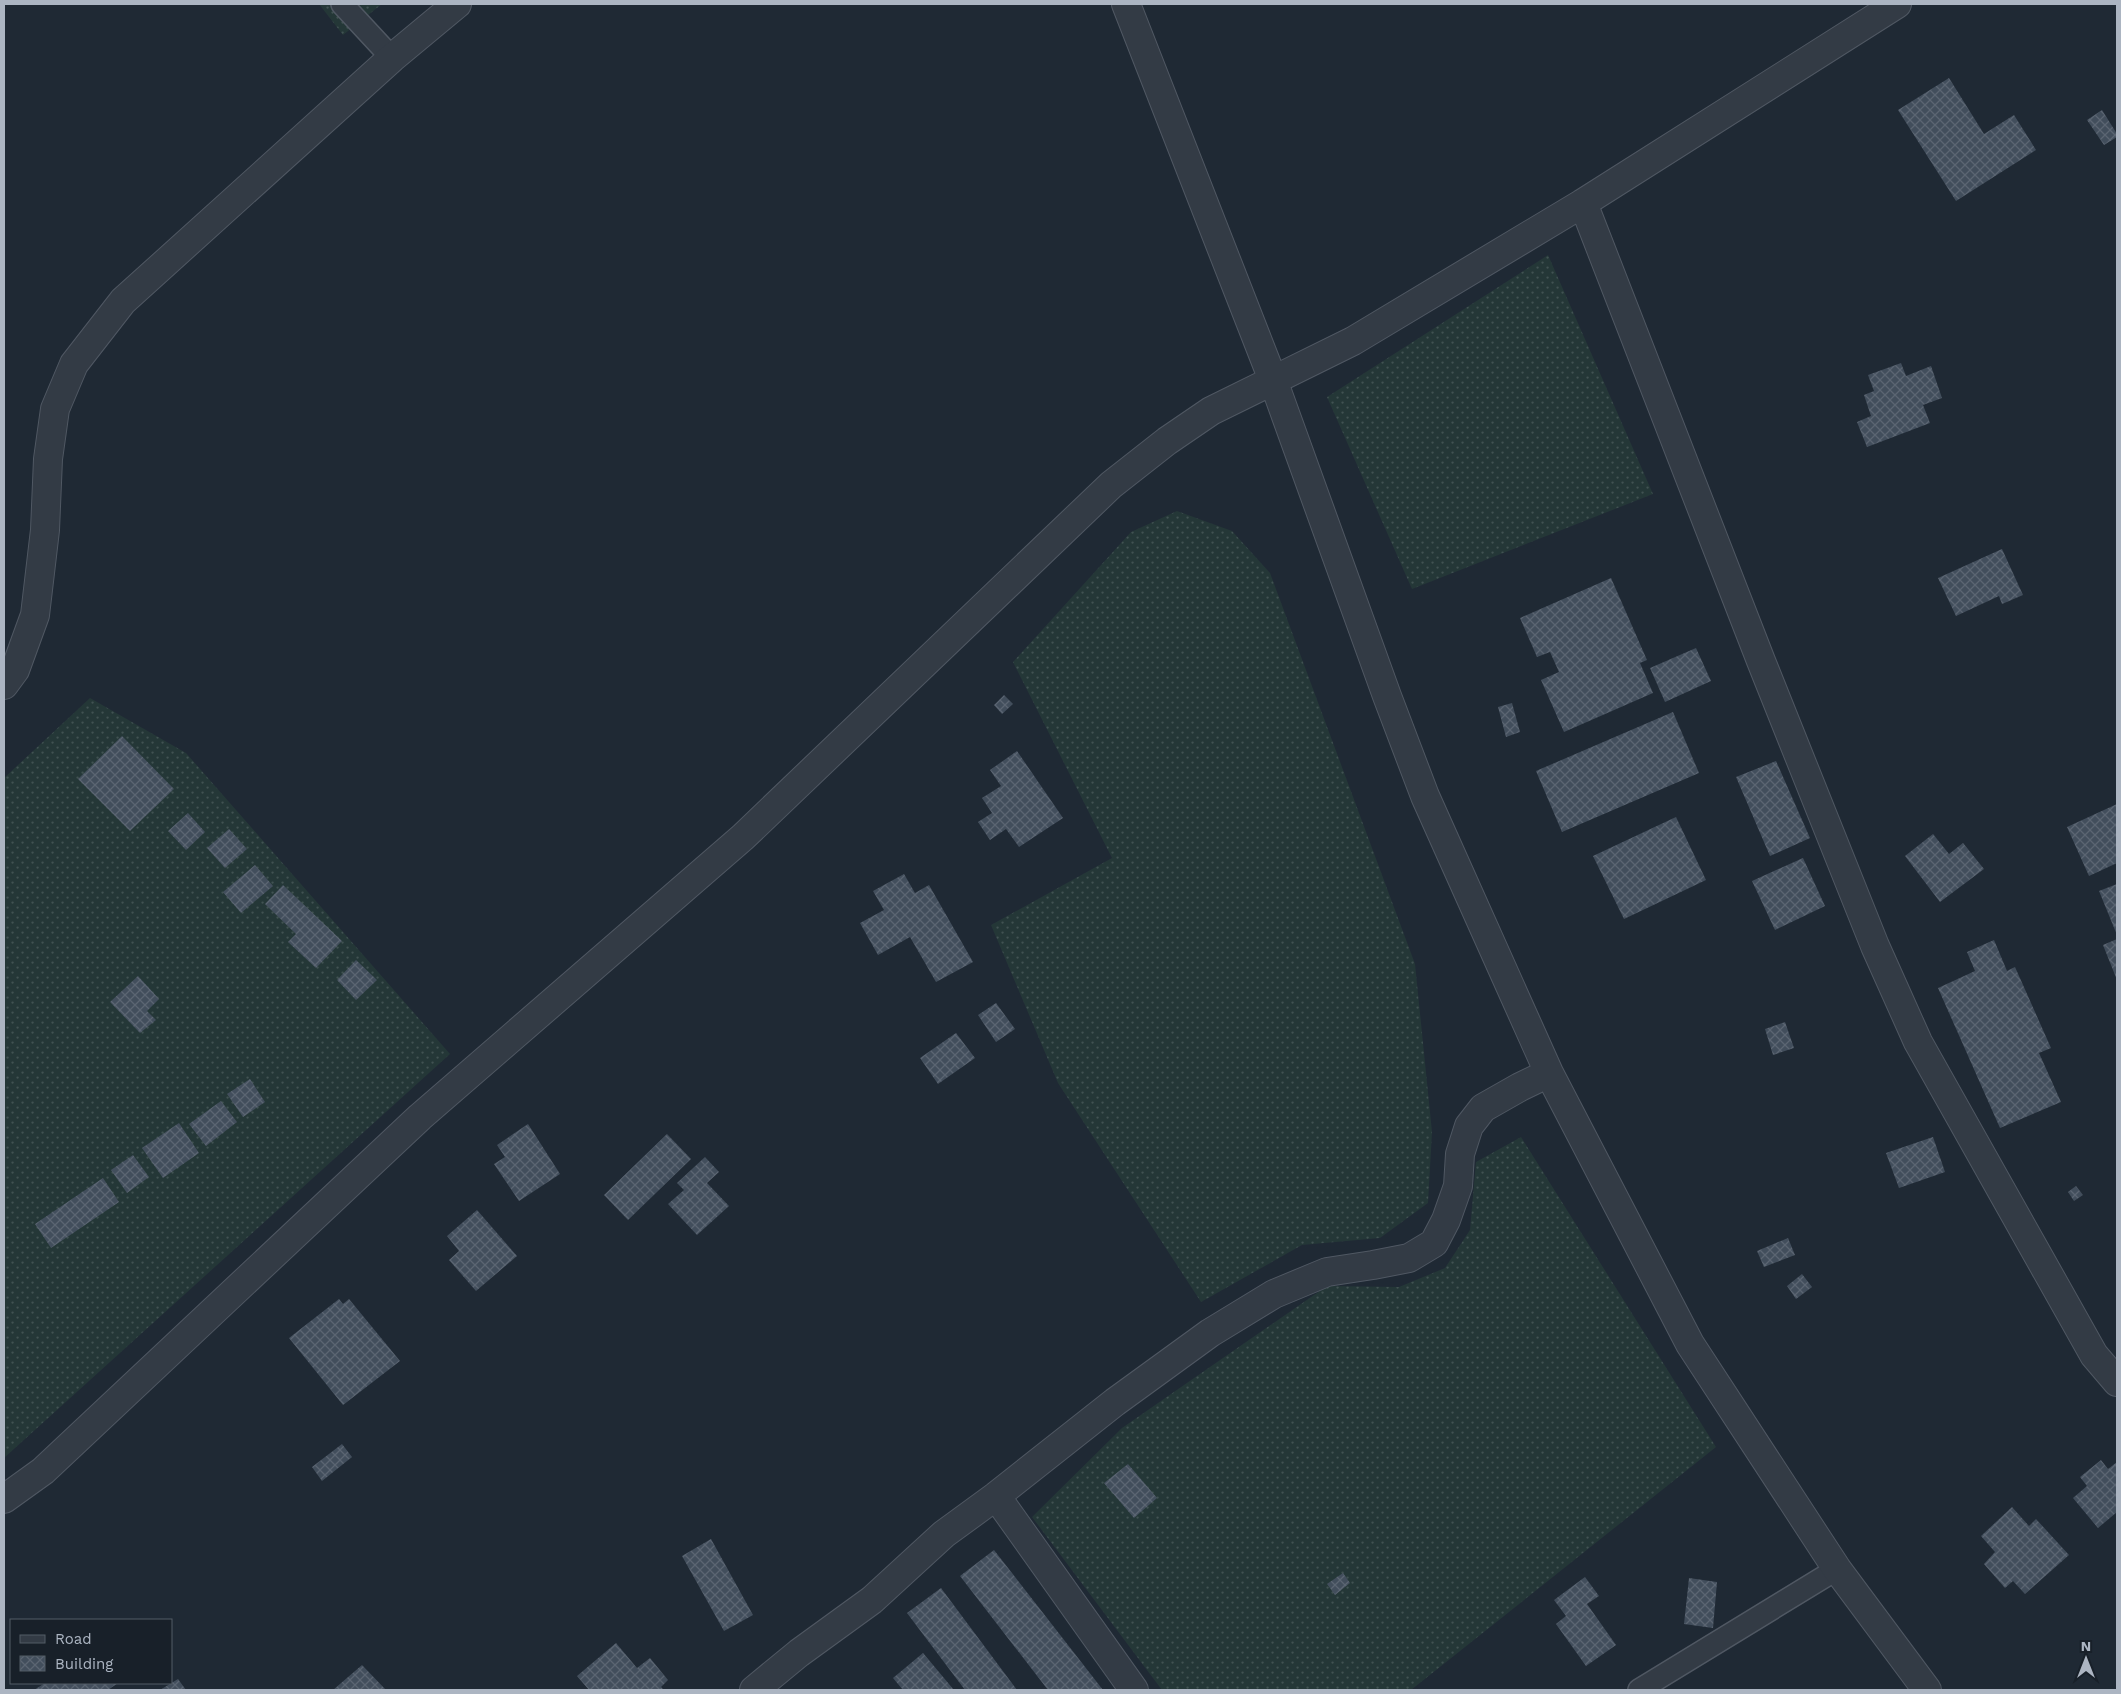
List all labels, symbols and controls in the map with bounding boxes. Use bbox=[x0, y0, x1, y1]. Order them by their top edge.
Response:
legend bbox=[10, 1619, 172, 1684]
text: Road bbox=[55, 1630, 92, 1648]
north arrow bbox=[2061, 1634, 2111, 1684]
text: N bbox=[2081, 1638, 2091, 1654]
text: Building bbox=[55, 1655, 113, 1673]

